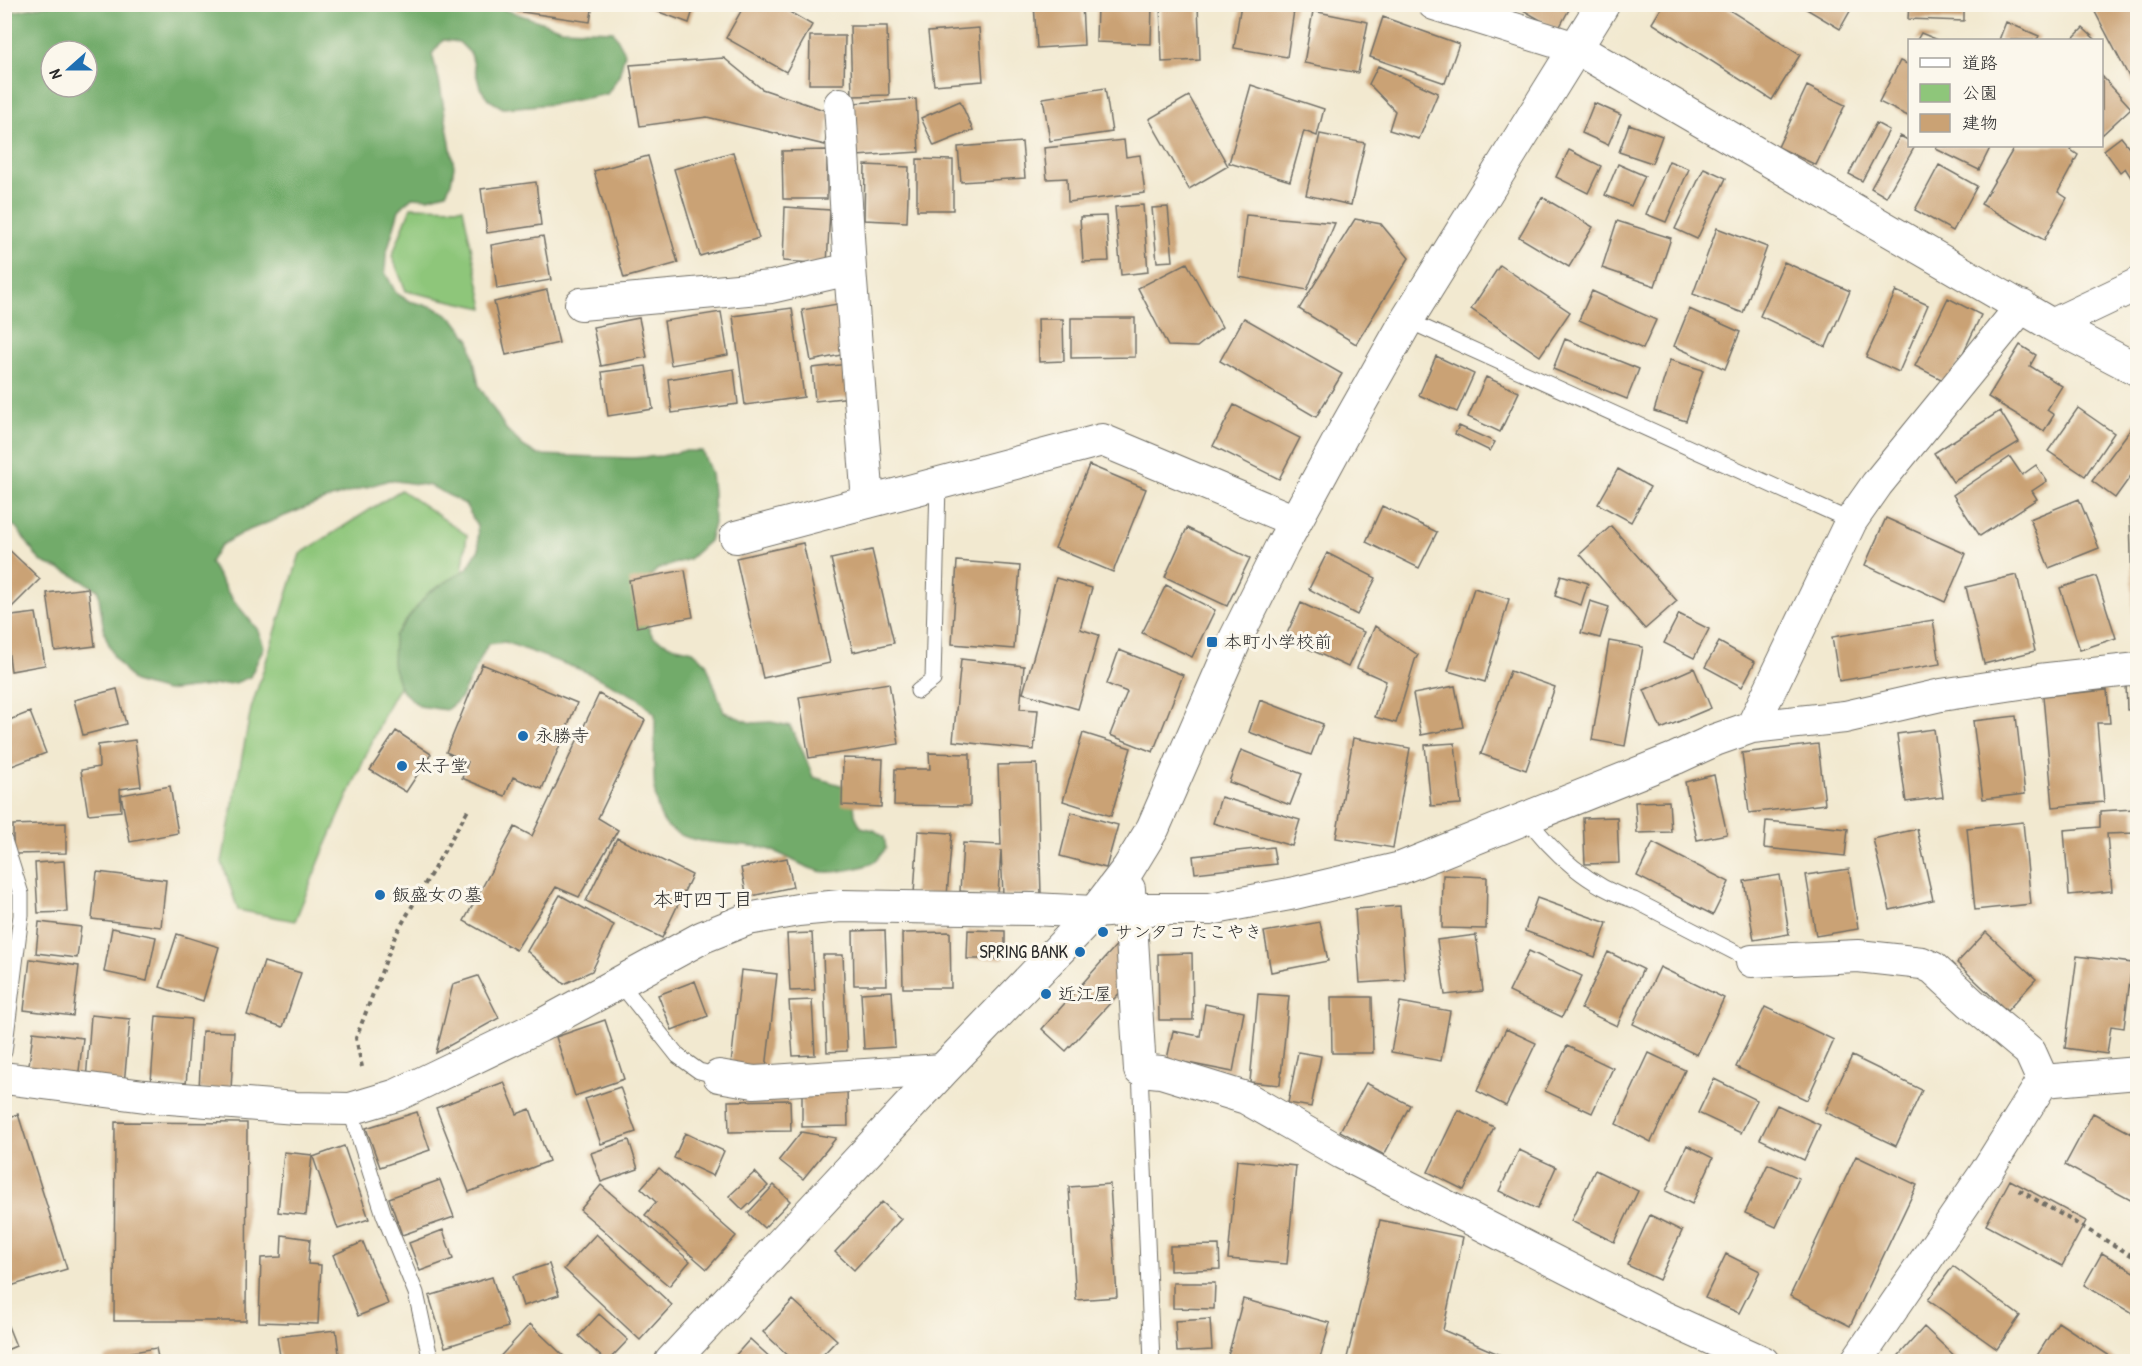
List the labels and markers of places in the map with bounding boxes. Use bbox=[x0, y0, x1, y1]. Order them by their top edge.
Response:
place label: 本町小学校前 bbox=[1224, 629, 1332, 654]
marker: 本町小学校前 bbox=[1205, 635, 1219, 649]
place label: 永勝寺 bbox=[535, 723, 589, 748]
marker: 永勝寺 bbox=[516, 729, 530, 743]
place label: 太子堂 bbox=[414, 753, 468, 778]
marker: 太子堂 bbox=[395, 759, 409, 773]
place label: 飯盛女の墓 bbox=[392, 882, 482, 907]
marker: 飯盛女の墓 bbox=[373, 888, 387, 902]
place label: サンタコ たこやき bbox=[1115, 919, 1262, 944]
marker: サンタコ たこやき bbox=[1096, 925, 1110, 939]
place label: SPRING BANK bbox=[979, 939, 1069, 964]
marker: SPRING BANK bbox=[1073, 945, 1087, 959]
place label: 近江屋 bbox=[1058, 981, 1112, 1006]
marker: 近江屋 bbox=[1039, 987, 1053, 1001]

